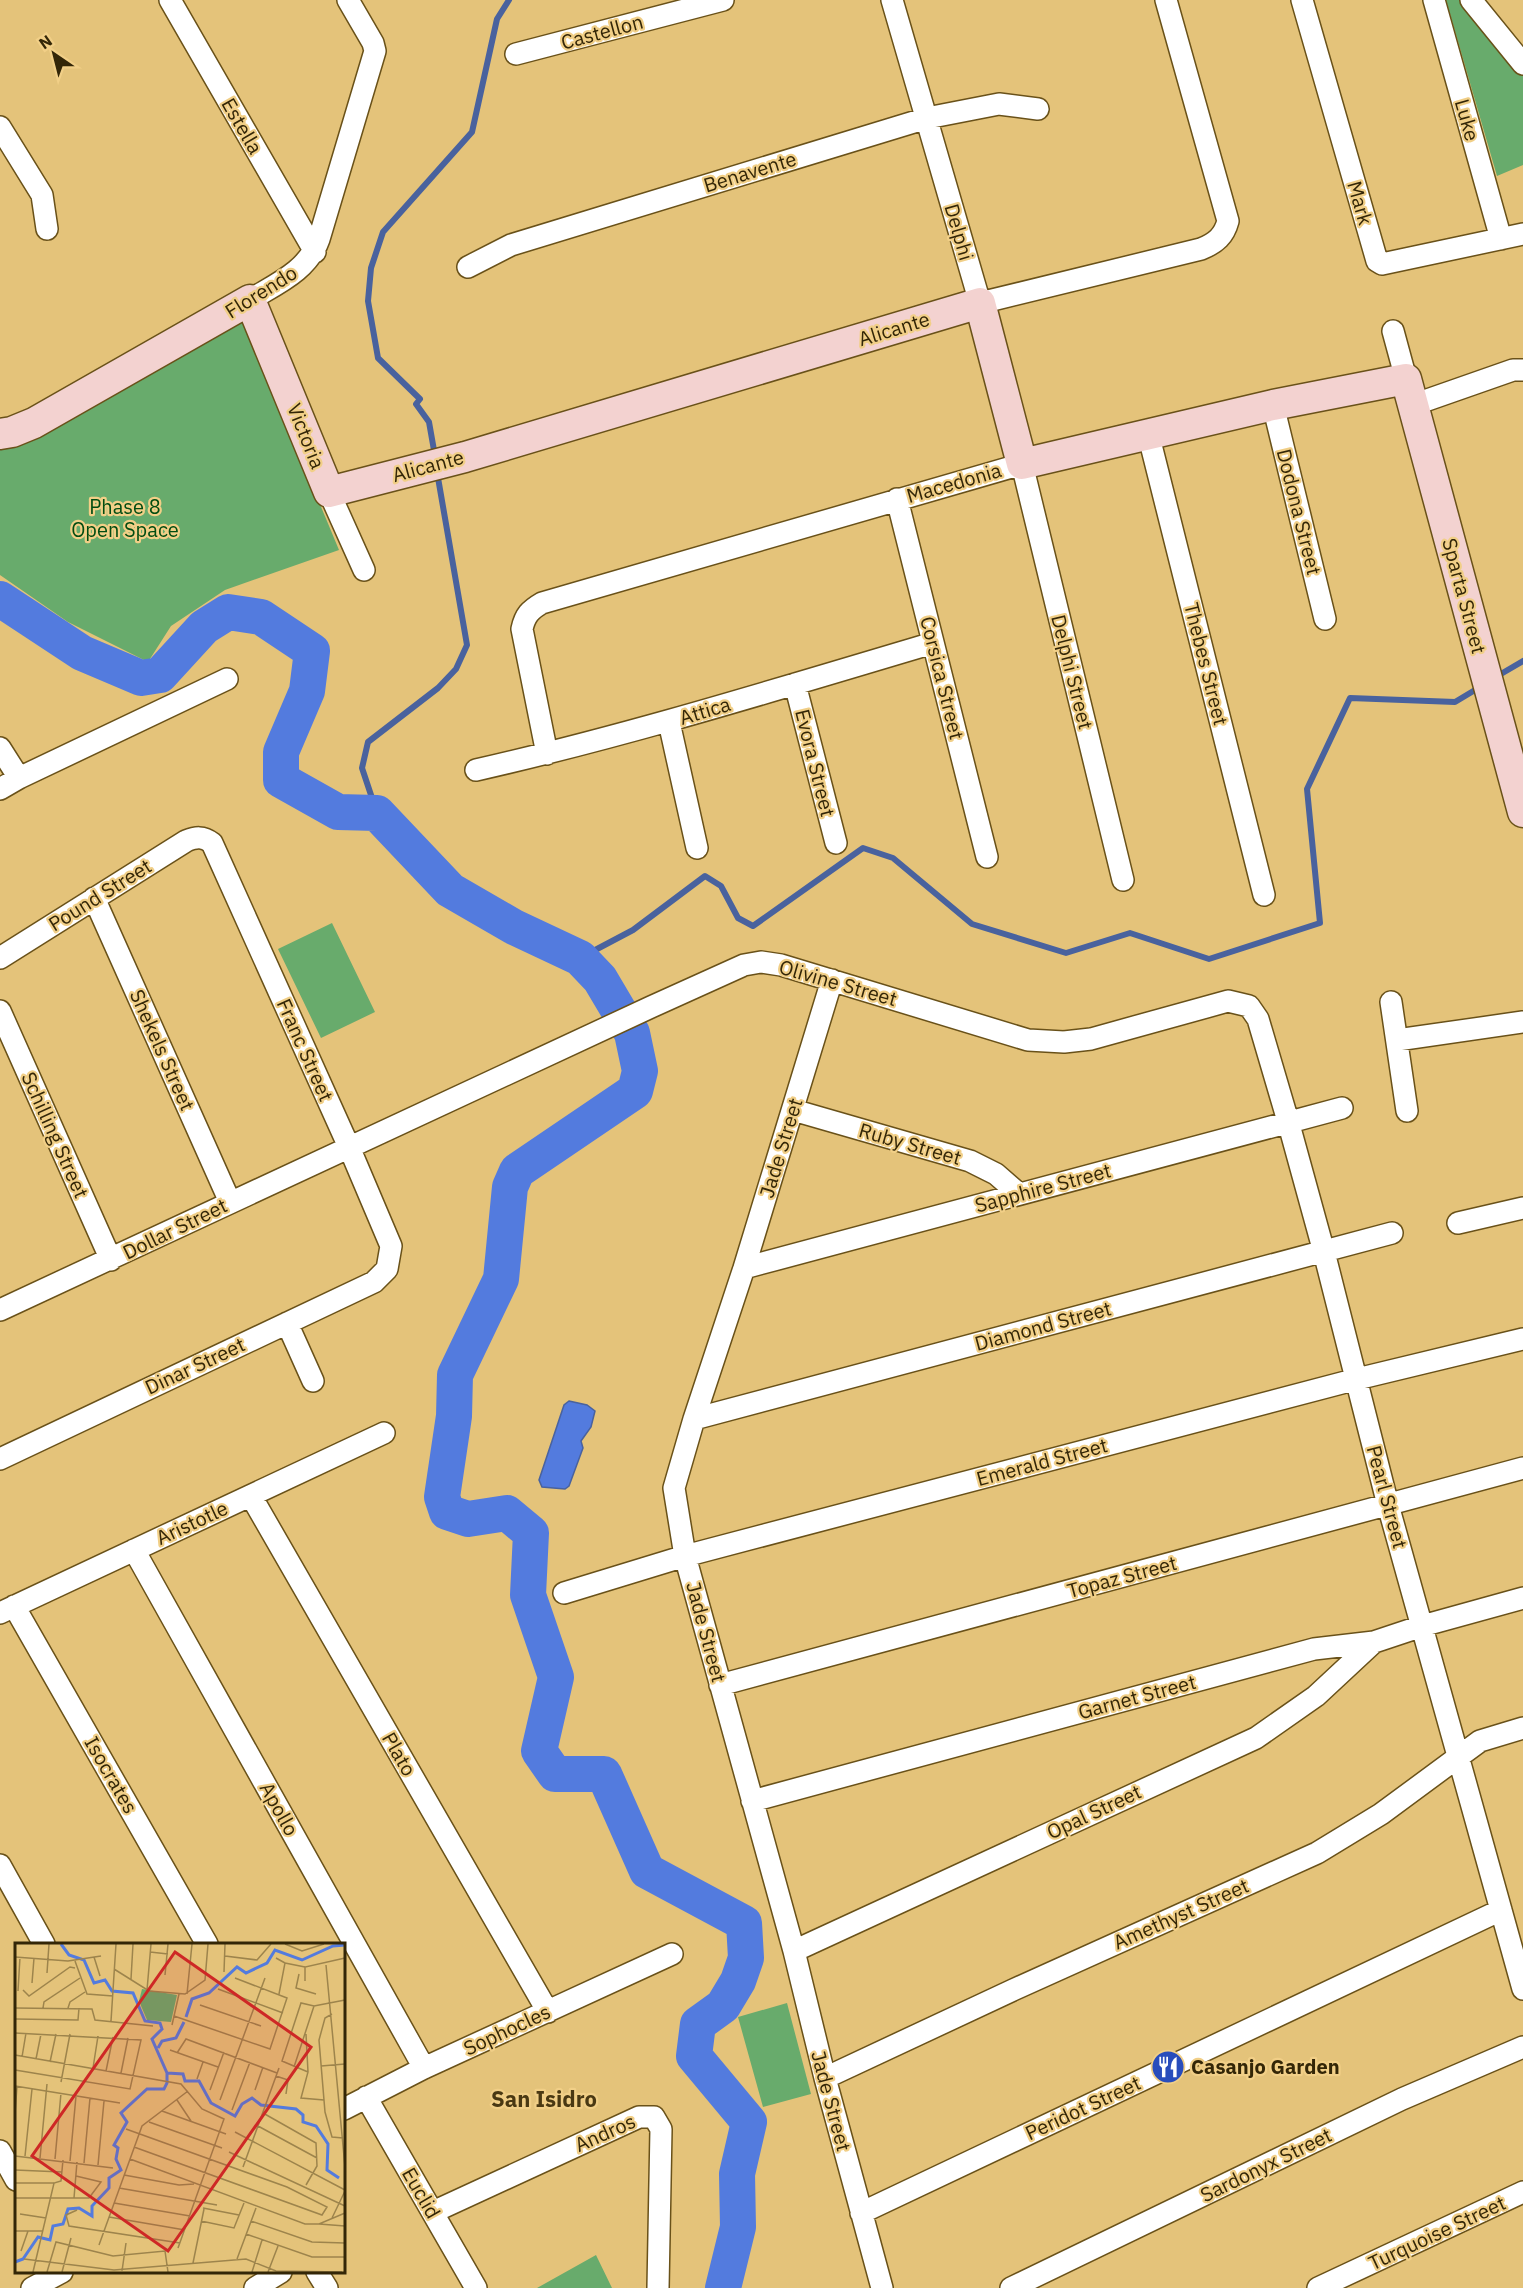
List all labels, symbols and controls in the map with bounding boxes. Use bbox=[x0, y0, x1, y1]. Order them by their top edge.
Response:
street label: Castellon bbox=[558, 8, 646, 55]
north arrow bbox=[24, 24, 84, 84]
text: N bbox=[35, 30, 56, 53]
street label: Estella bbox=[216, 93, 269, 159]
street label: Luke bbox=[1449, 96, 1486, 144]
street label: Benavente bbox=[700, 145, 800, 198]
street label: Mark bbox=[1341, 178, 1380, 229]
street label: Delphi bbox=[939, 200, 980, 263]
street label: Florendo bbox=[220, 259, 302, 324]
street label: Alicante bbox=[855, 305, 933, 352]
street label: Victoria bbox=[281, 399, 332, 473]
street label: Alicante bbox=[389, 443, 467, 488]
street label: Dodona Street bbox=[1271, 446, 1328, 578]
street label: Macedonia bbox=[903, 456, 1005, 509]
park label: Phase 8 Open Space bbox=[71, 493, 179, 543]
street label: Sparta Street bbox=[1436, 535, 1493, 657]
street label: Thebes Street bbox=[1178, 600, 1235, 728]
street label: Delphi Street bbox=[1045, 612, 1100, 732]
street label: Corsica Street bbox=[914, 613, 971, 742]
street label: Attica bbox=[676, 690, 734, 731]
street label: Evora Street bbox=[789, 706, 842, 820]
street label: Pound Street bbox=[43, 852, 156, 937]
street label: Olivine Street bbox=[776, 953, 900, 1012]
street label: Shekels Street bbox=[124, 985, 201, 1115]
street label: Franc Street bbox=[271, 994, 340, 1105]
street label: Schilling Street bbox=[16, 1067, 95, 1202]
street label: Jade Street bbox=[753, 1095, 808, 1201]
street label: Ruby Street bbox=[856, 1116, 964, 1171]
street label: Sapphire Street bbox=[972, 1156, 1114, 1219]
street label: Dollar Street bbox=[118, 1192, 231, 1265]
street label: Diamond Street bbox=[972, 1294, 1114, 1357]
street label: Dinar Street bbox=[140, 1331, 249, 1400]
street label: Emerald Street bbox=[973, 1431, 1110, 1492]
street label: Pearl Street bbox=[1361, 1442, 1414, 1551]
street label: Aristotle bbox=[151, 1494, 232, 1551]
street label: Topaz Street bbox=[1064, 1549, 1180, 1604]
street label: Jade Street bbox=[680, 1579, 733, 1685]
street label: Garnet Street bbox=[1075, 1668, 1199, 1725]
street label: Plato bbox=[376, 1727, 423, 1781]
street label: Isocrates bbox=[79, 1731, 144, 1818]
street label: Apollo bbox=[254, 1777, 305, 1840]
street label: Opal Street bbox=[1042, 1778, 1145, 1845]
street label: Amethyst Street bbox=[1109, 1872, 1253, 1955]
inset map bbox=[15, 1943, 345, 2273]
street label: Sophocles bbox=[459, 1998, 555, 2061]
street label: Jade Street bbox=[805, 2048, 858, 2154]
restaurant icon: Casanjo Garden bbox=[1150, 2049, 1186, 2085]
place label: Casanjo Garden bbox=[1191, 2053, 1340, 2080]
street label: Peridot Street bbox=[1021, 2069, 1145, 2146]
district label: San Isidro bbox=[491, 2084, 597, 2113]
street label: Andros bbox=[570, 2107, 640, 2158]
street label: Sardonyx Street bbox=[1195, 2121, 1336, 2208]
street label: Euclid bbox=[396, 2162, 447, 2223]
street label: Turquoise Street bbox=[1364, 2189, 1510, 2276]

